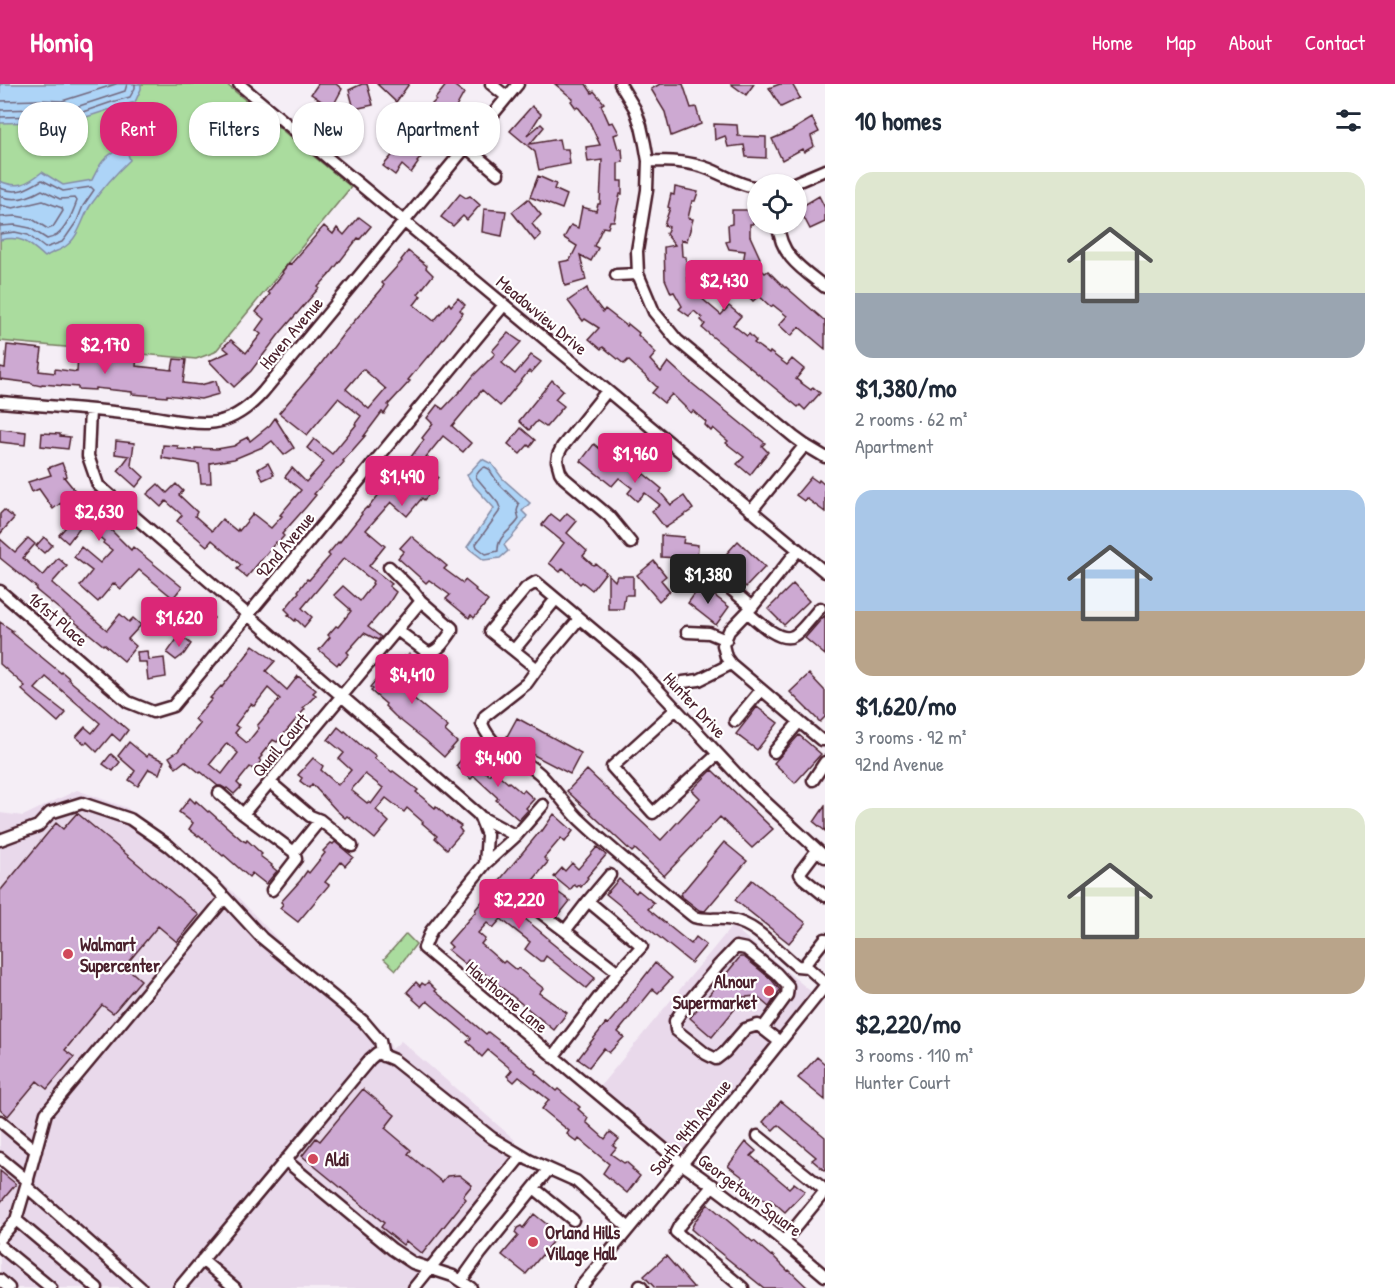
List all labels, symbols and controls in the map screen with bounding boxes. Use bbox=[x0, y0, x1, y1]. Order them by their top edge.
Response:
text: Homiq bbox=[30, 23, 93, 61]
text: Home bbox=[1092, 28, 1133, 57]
text: Map bbox=[1166, 28, 1196, 57]
text: About bbox=[1229, 28, 1272, 57]
text: Contact bbox=[1305, 28, 1365, 57]
chip: Buy bbox=[18, 102, 88, 156]
chip: Rent bbox=[100, 102, 177, 156]
chip: Filters bbox=[189, 102, 280, 156]
chip: New bbox=[292, 102, 364, 156]
chip: Apartment bbox=[376, 102, 500, 156]
text: 10 homes bbox=[855, 103, 942, 138]
icon: filters bbox=[1332, 104, 1365, 137]
map controls bbox=[747, 174, 807, 234]
button: locate bbox=[747, 174, 807, 234]
icon: home bbox=[1056, 211, 1164, 319]
pin: $2,430 bbox=[675, 260, 773, 311]
text: $2,430 bbox=[700, 266, 748, 293]
street label: Meadowview Drive bbox=[491, 269, 593, 361]
street label: Haven Avenue bbox=[253, 291, 329, 375]
pin: $2,170 bbox=[56, 324, 154, 375]
text: $2,170 bbox=[80, 330, 130, 357]
text: $1,380/mo bbox=[855, 370, 957, 405]
text: 2 rooms · 62 m² bbox=[855, 405, 967, 432]
text: Apartment bbox=[855, 432, 933, 459]
pin: $1,960 bbox=[586, 433, 684, 484]
text: $1,960 bbox=[612, 439, 658, 466]
pin: $1,490 bbox=[353, 456, 451, 507]
text: $1,490 bbox=[379, 462, 425, 489]
pin: $2,630 bbox=[50, 491, 148, 542]
text: $2,630 bbox=[74, 497, 124, 524]
street label: 92nd Avenue bbox=[250, 506, 320, 584]
icon: home bbox=[1056, 529, 1164, 637]
pin: $1,380 bbox=[659, 554, 757, 605]
text: $1,380 bbox=[684, 560, 732, 587]
street label: 161st Place bbox=[23, 586, 93, 652]
pin: $1,620 bbox=[130, 597, 228, 648]
text: $1,620 bbox=[155, 603, 203, 630]
pin: $4,410 bbox=[363, 654, 461, 705]
text: $4,410 bbox=[389, 660, 435, 687]
street label: Hunter Drive bbox=[658, 666, 732, 744]
text: $1,620/mo bbox=[855, 688, 956, 723]
street label: Quail Court bbox=[246, 707, 315, 782]
text: 3 rooms · 92 m² bbox=[855, 723, 966, 750]
pin: $4,400 bbox=[449, 737, 547, 788]
text: $4,400 bbox=[474, 743, 522, 770]
text: 92nd Avenue bbox=[855, 750, 944, 777]
icon: home bbox=[1056, 847, 1164, 955]
pin: $2,220 bbox=[470, 879, 568, 930]
text: $2,220 bbox=[493, 885, 545, 912]
place label: Walmart Supercenter bbox=[80, 932, 160, 979]
marker: Walmart Supercenter bbox=[61, 947, 75, 961]
street label: Hawthorne Lane bbox=[461, 955, 553, 1039]
place label: Alnour Supermarket bbox=[673, 969, 758, 1016]
marker: Alnour Supermarket bbox=[762, 984, 776, 998]
text: $2,220/mo bbox=[855, 1006, 961, 1041]
text: 3 rooms · 110 m² bbox=[855, 1041, 973, 1068]
text: Hunter Court bbox=[855, 1068, 950, 1095]
street label: South 94th Avenue bbox=[643, 1073, 737, 1181]
place label: Aldi bbox=[325, 1147, 350, 1172]
street label: Georgetown Square bbox=[693, 1148, 807, 1242]
marker: Aldi bbox=[306, 1152, 320, 1166]
place label: Orland Hills Village Hall bbox=[545, 1220, 620, 1267]
marker: Orland Hills Village Hall bbox=[526, 1235, 540, 1249]

